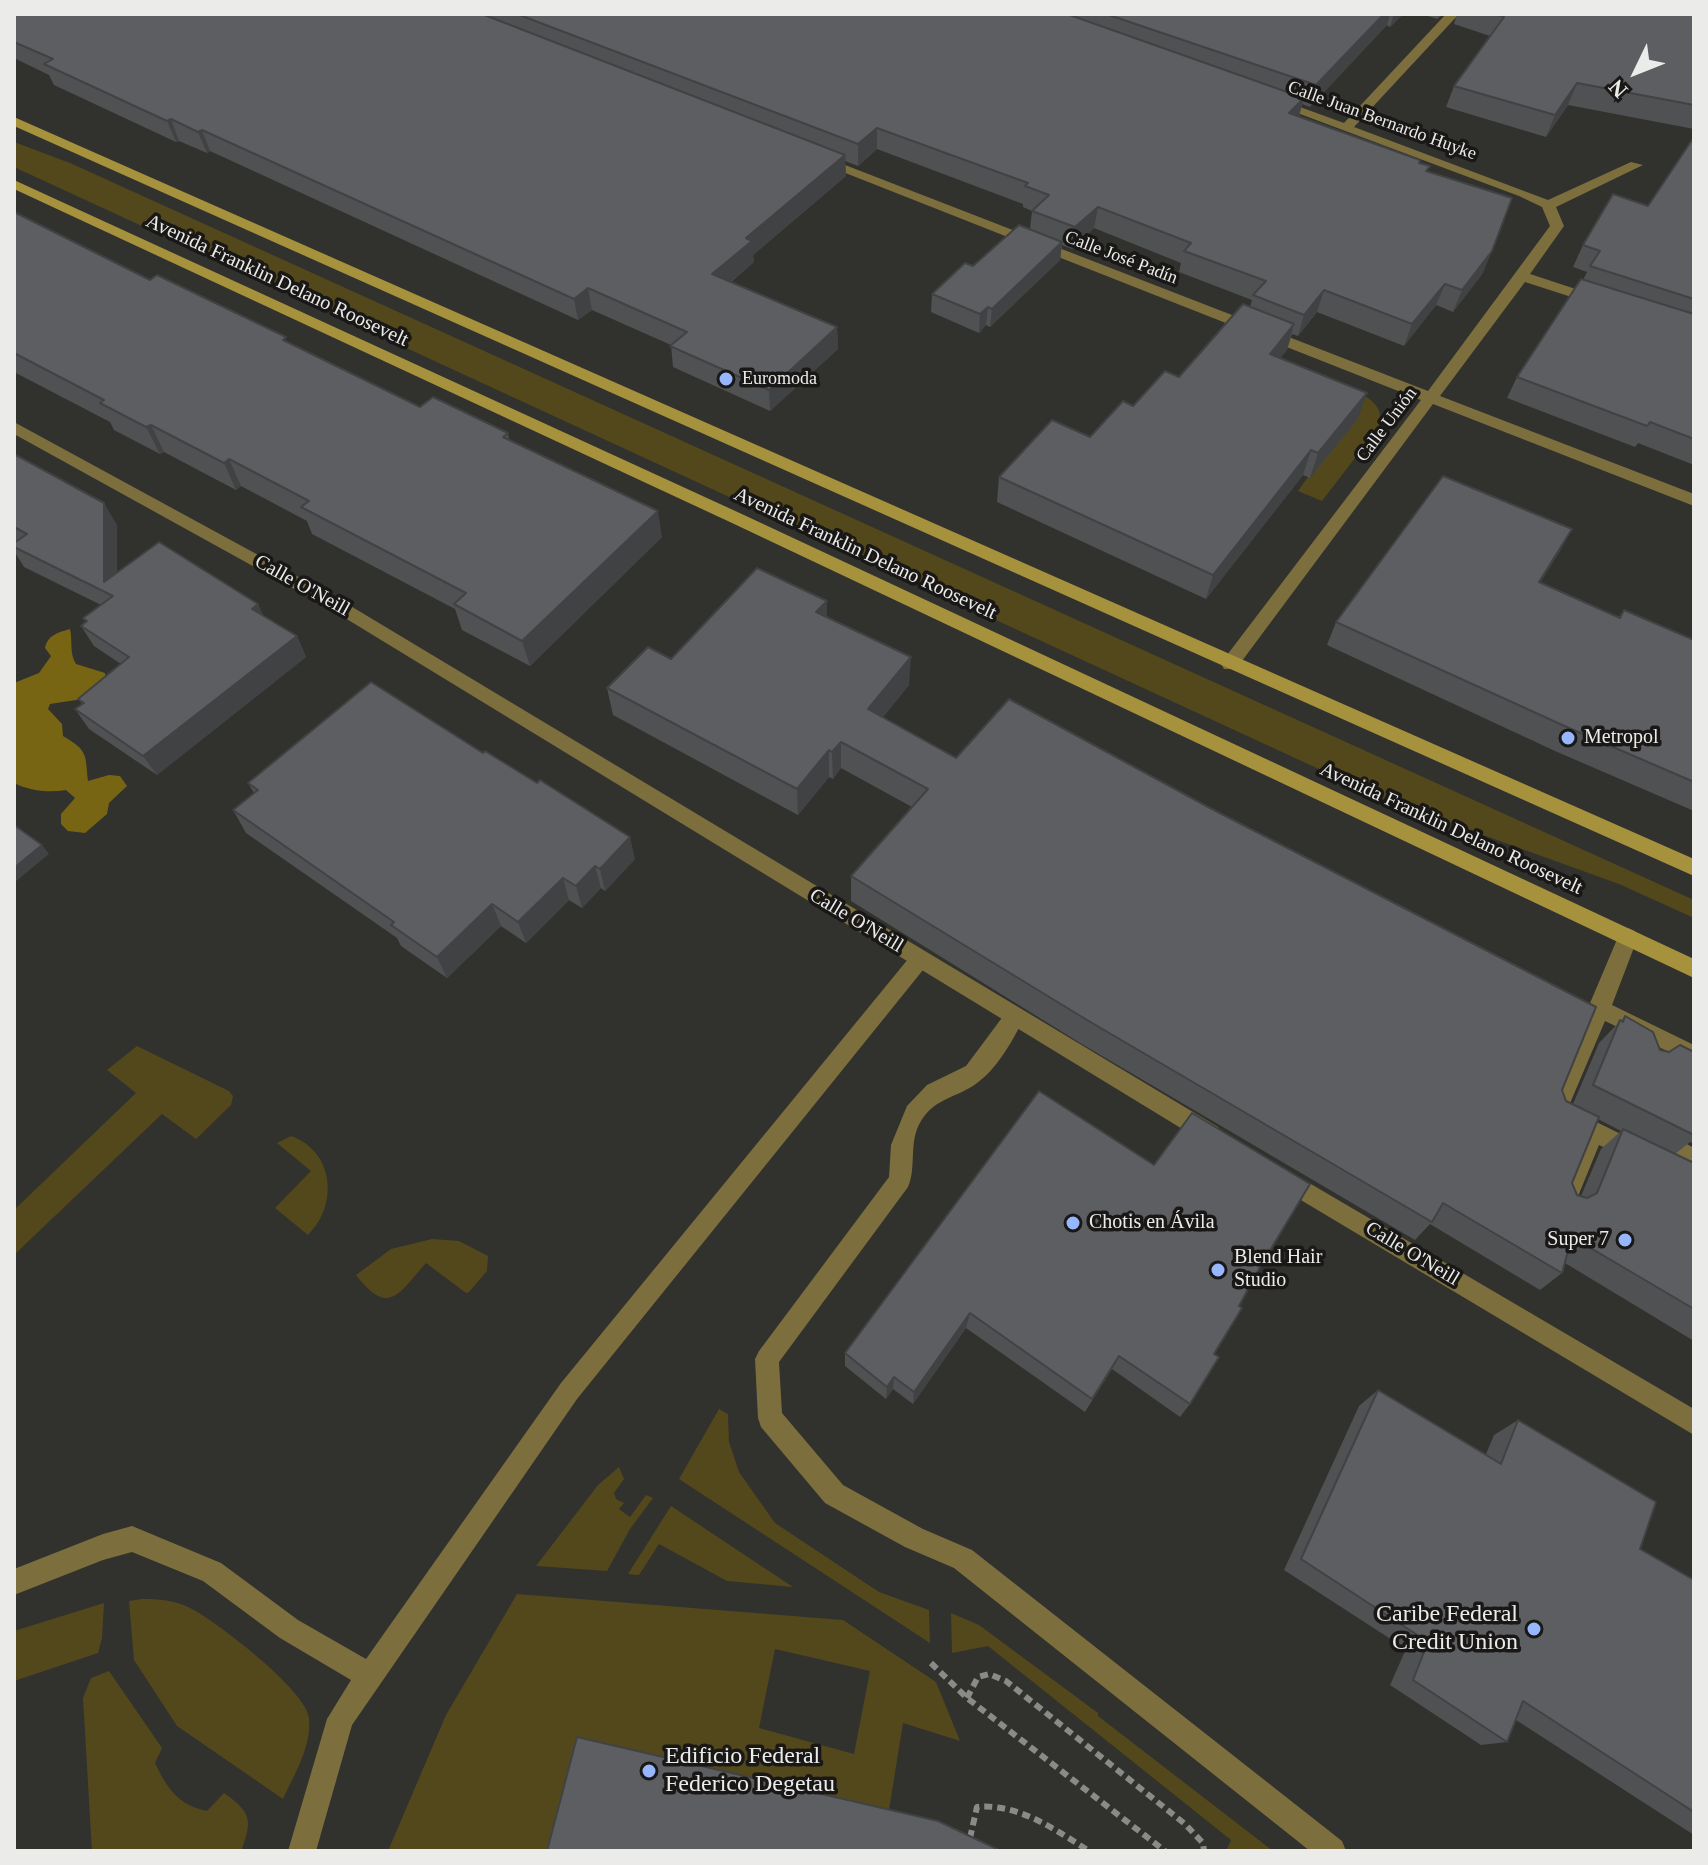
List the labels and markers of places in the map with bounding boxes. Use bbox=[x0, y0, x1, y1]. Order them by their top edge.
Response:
place label: Euromoda bbox=[742, 368, 817, 390]
marker: Euromoda bbox=[717, 370, 735, 388]
place label: Metropol bbox=[1584, 726, 1658, 750]
marker: Metropol bbox=[1559, 729, 1577, 747]
place label: Chotis en Ávila bbox=[1089, 1211, 1215, 1235]
marker: Chotis en Ávila bbox=[1064, 1214, 1082, 1232]
place label: Super 7 bbox=[1547, 1228, 1609, 1252]
marker: Super 7 bbox=[1616, 1231, 1634, 1249]
place label: Blend Hair Studio bbox=[1234, 1246, 1322, 1293]
marker: Blend Hair Studio bbox=[1209, 1261, 1227, 1279]
place label: Caribe Federal Credit Union bbox=[1376, 1601, 1518, 1657]
marker: Caribe Federal Credit Union bbox=[1525, 1620, 1543, 1638]
place label: Edificio Federal Federico Degetau bbox=[665, 1743, 835, 1799]
marker: Edificio Federal Federico Degetau bbox=[640, 1762, 658, 1780]

